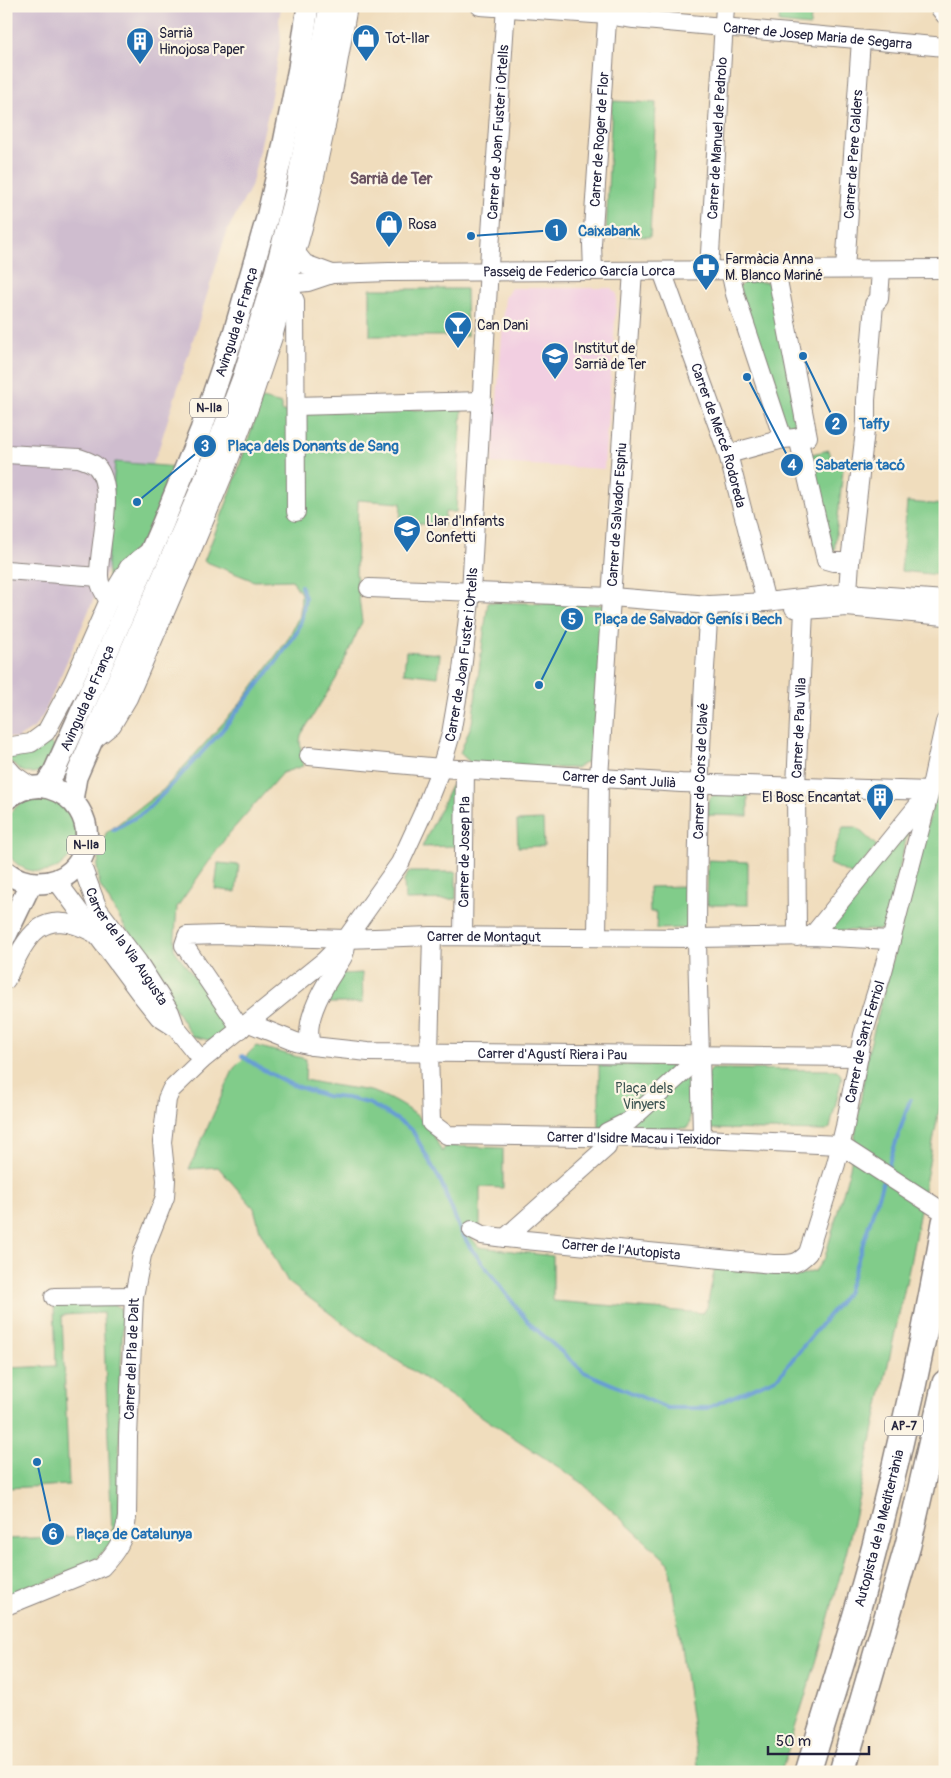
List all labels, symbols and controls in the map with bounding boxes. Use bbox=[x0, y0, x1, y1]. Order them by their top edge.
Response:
street label: Carrer de Josep Maria de Segarra bbox=[722, 19, 913, 53]
shop icon: Tot-llar bbox=[351, 23, 381, 62]
place label: Sarrià Hinojosa Paper bbox=[159, 25, 245, 58]
building icon: Sarrià Hinojosa Paper bbox=[125, 26, 155, 65]
place label: Tot-llar bbox=[385, 30, 429, 47]
street label: Carrer de Joan Fuster i Ortells bbox=[484, 43, 512, 220]
street label: Carrer de Manuel de Pedrolo bbox=[704, 56, 731, 220]
street label: Carrer de Roger de Flor bbox=[587, 71, 613, 208]
street label: Carrer de Pere Calders bbox=[841, 88, 867, 220]
district label: Sarrià de Ter bbox=[350, 169, 433, 189]
shop icon: Rosa bbox=[374, 209, 404, 248]
callout: Caixabank bbox=[543, 215, 650, 245]
place label: Rosa bbox=[408, 216, 436, 233]
text: 1 bbox=[553, 222, 559, 241]
text: Caixabank bbox=[578, 222, 641, 241]
place label: Farmàcia Anna M. Blanco Mariné bbox=[725, 251, 823, 284]
pharmacy icon: Farmàcia Anna M. Blanco Mariné bbox=[691, 252, 721, 291]
street label: Passeig de Federico García Lorca bbox=[483, 262, 675, 280]
street label: Avinguda de França bbox=[212, 265, 261, 379]
bar icon: Can Dani bbox=[443, 310, 473, 349]
place label: Can Dani bbox=[477, 317, 528, 334]
place label: Institut de Sarrià de Ter bbox=[574, 340, 646, 373]
school or university icon: Institut de Sarrià de Ter bbox=[540, 341, 570, 380]
street label: Carrer de Mercé Rodoreda bbox=[687, 361, 749, 510]
road number: N-IIa bbox=[190, 398, 228, 418]
callout: Taffy bbox=[823, 409, 899, 439]
text: 2 bbox=[832, 415, 840, 434]
text: Taffy bbox=[858, 415, 890, 434]
callout: Plaça dels Donants de Sang bbox=[193, 431, 409, 461]
text: 3 bbox=[201, 437, 209, 456]
text: Plaça dels Donants de Sang bbox=[227, 437, 399, 456]
street label: Carrer de Salvador Espriu bbox=[604, 442, 630, 587]
callout: Sabateria tacó bbox=[779, 450, 915, 480]
text: 4 bbox=[788, 456, 797, 475]
text: Sabateria tacó bbox=[815, 456, 905, 475]
place label: Llar d'Infants Confetti bbox=[426, 513, 505, 546]
school or university icon: Llar d'Infants Confetti bbox=[392, 514, 422, 553]
street label: Carrer de Joan Fuster i Ortells bbox=[441, 567, 481, 744]
callout: Plaça de Salvador Genís i Bech bbox=[560, 604, 792, 634]
text: 5 bbox=[568, 610, 576, 629]
text: Plaça de Salvador Genís i Bech bbox=[594, 610, 782, 629]
street label: Avinguda de França bbox=[57, 643, 118, 754]
street label: Carrer de Pau Vila bbox=[788, 677, 810, 779]
street label: Carrer de Cors de Clavé bbox=[690, 702, 712, 840]
street label: Carrer de Sant Julià bbox=[562, 768, 676, 792]
building icon: El Bosc Encantat bbox=[865, 782, 895, 821]
place label: El Bosc Encantat bbox=[762, 789, 861, 806]
street label: Carrer de Josep Pla bbox=[455, 796, 474, 908]
road number: N-IIa bbox=[67, 836, 105, 854]
street label: Carrer de la Via Augusta bbox=[82, 885, 171, 1009]
street label: Carrer de Montagut bbox=[427, 928, 541, 946]
street label: Carrer de Sant Ferriol bbox=[842, 978, 889, 1105]
street label: Carrer d'Agustí Riera i Pau bbox=[478, 1045, 627, 1064]
park label: Plaça dels Vinyers bbox=[615, 1080, 674, 1113]
street label: Carrer d'Isidre Macau i Teixidor bbox=[547, 1129, 721, 1149]
street label: Carrer de l'Autopista bbox=[561, 1236, 681, 1264]
street label: Carrer del Pla de Dalt bbox=[121, 1297, 143, 1420]
road number: AP-7 bbox=[885, 1416, 923, 1435]
street label: Autopista de la Mediterrània bbox=[851, 1448, 908, 1609]
callout: Plaça de Catalunya bbox=[40, 1519, 202, 1549]
text: 6 bbox=[49, 1525, 58, 1544]
text: Plaça de Catalunya bbox=[76, 1525, 192, 1544]
scale bar bbox=[768, 1723, 870, 1755]
text: 50 m bbox=[776, 1732, 811, 1751]

